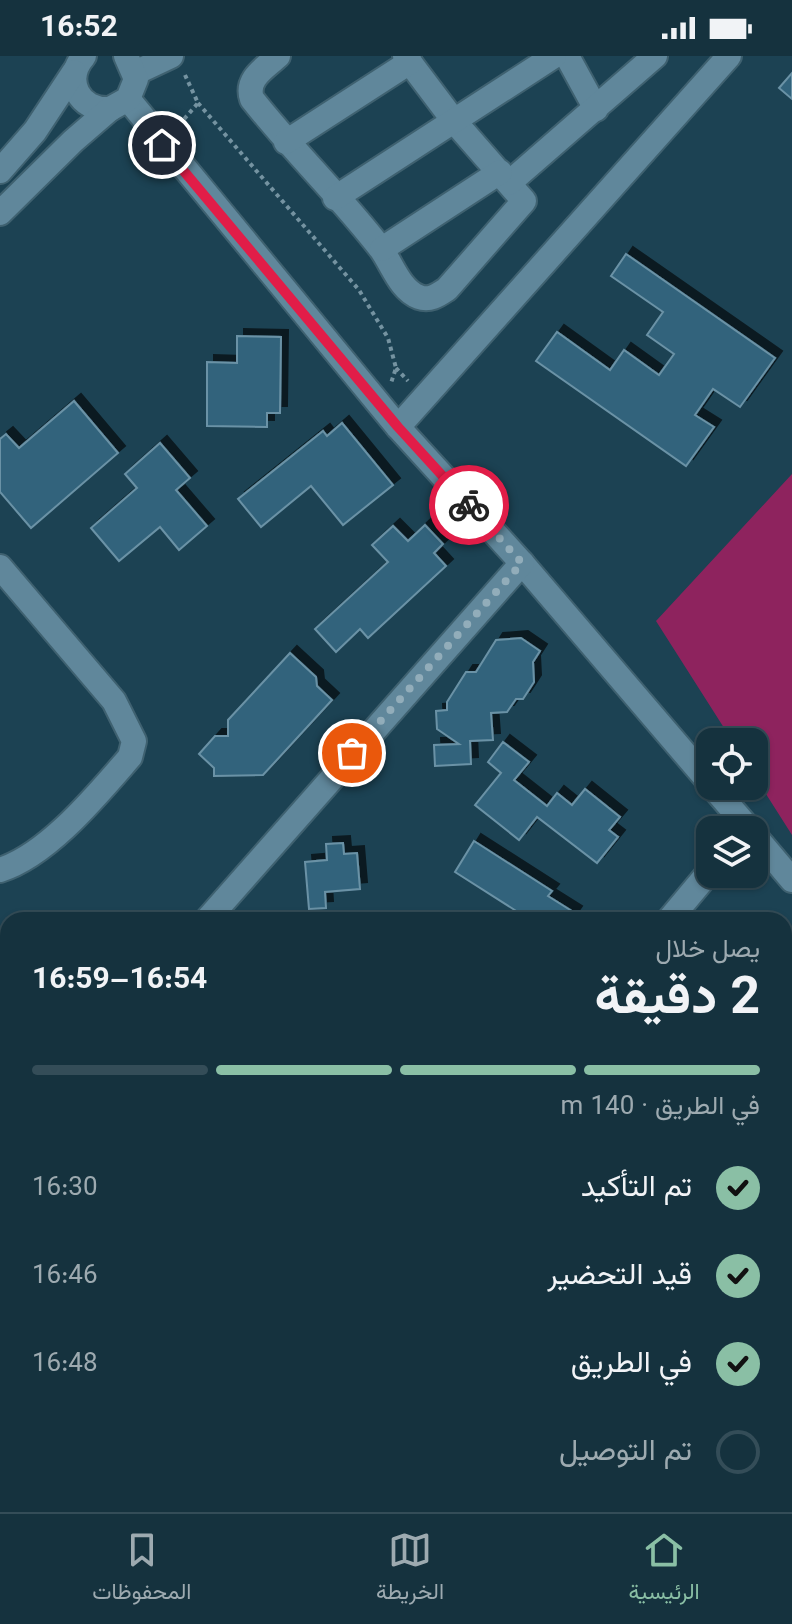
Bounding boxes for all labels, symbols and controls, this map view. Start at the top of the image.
text: 16:52 [40,5,118,52]
pin [128,111,196,179]
icon: home [140,123,184,167]
courier [429,465,509,545]
icon: bike [447,483,491,527]
pin [318,719,386,787]
map controls [696,728,768,888]
button: locate [696,728,768,800]
icon: bag [330,731,374,775]
button: layers [696,816,768,888]
text: يصل خلال [655,930,760,971]
text: 16:54–16:59 [32,957,207,1004]
text: 2 دقيقة [594,960,760,1041]
text: في الطريق · 140 m [561,1087,760,1128]
text: تم التأكيد [581,1165,692,1212]
icon: check [716,1166,760,1210]
text: 16:30 [32,1168,98,1209]
text: قيد التحضير [547,1253,692,1300]
icon: check [716,1254,760,1298]
text: 16:46 [32,1256,98,1297]
text: في الطريق [571,1341,692,1388]
icon: check [716,1342,760,1386]
text: 16:48 [32,1344,98,1385]
text: تم التوصيل [559,1429,692,1476]
tab: المحفوظات [92,1528,191,1611]
tab: الخريطة [376,1528,444,1611]
tab: الرئيسية [629,1528,700,1611]

